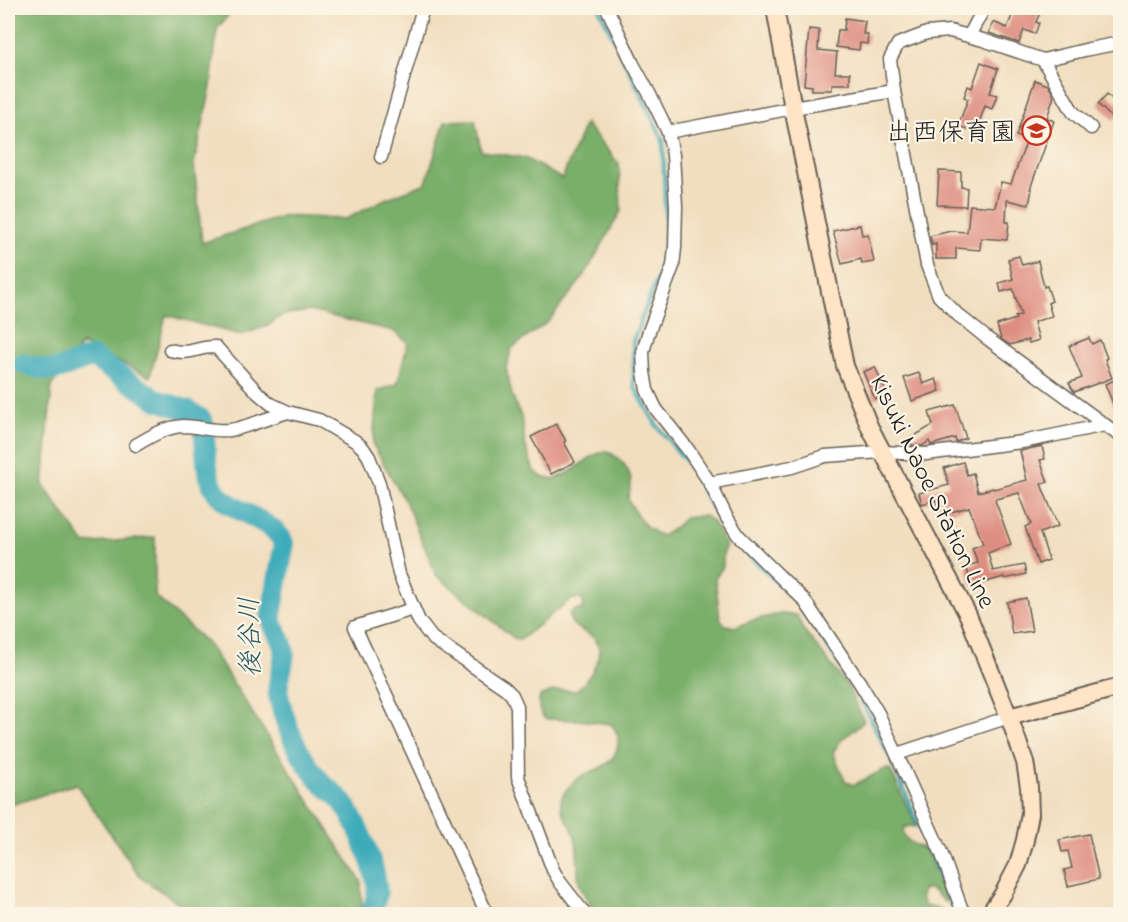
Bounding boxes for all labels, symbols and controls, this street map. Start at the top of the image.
place label: 出西保育園 [886,115,1016,153]
school or university icon: 出西保育園 [1021,115,1053,147]
street label: Kisuki Naoe Station Line [858,369,1005,616]
water label: 後谷川 [231,596,272,678]

